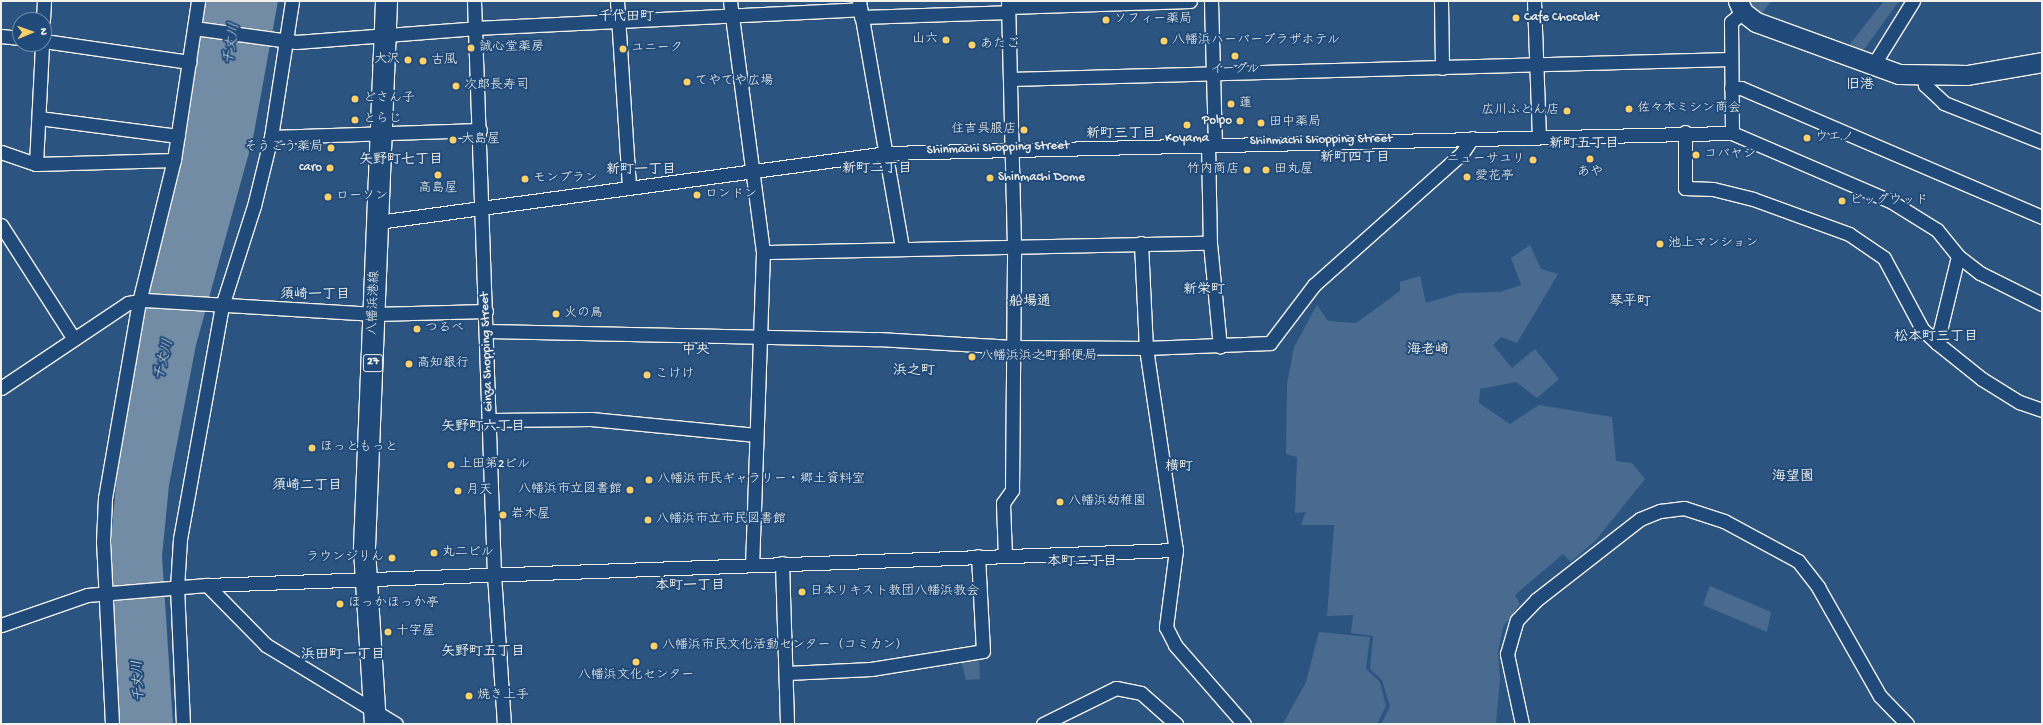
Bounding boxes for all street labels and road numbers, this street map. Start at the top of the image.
street label: Shinmachi Shopping Street [1250,132,1392,150]
street label: Shinmachi Shopping Street [927,139,1069,159]
street label: 八幡浜港線 [366,270,384,336]
street label: Ginza Shopping Street [478,292,498,412]
road number: 27 [362,353,384,373]

